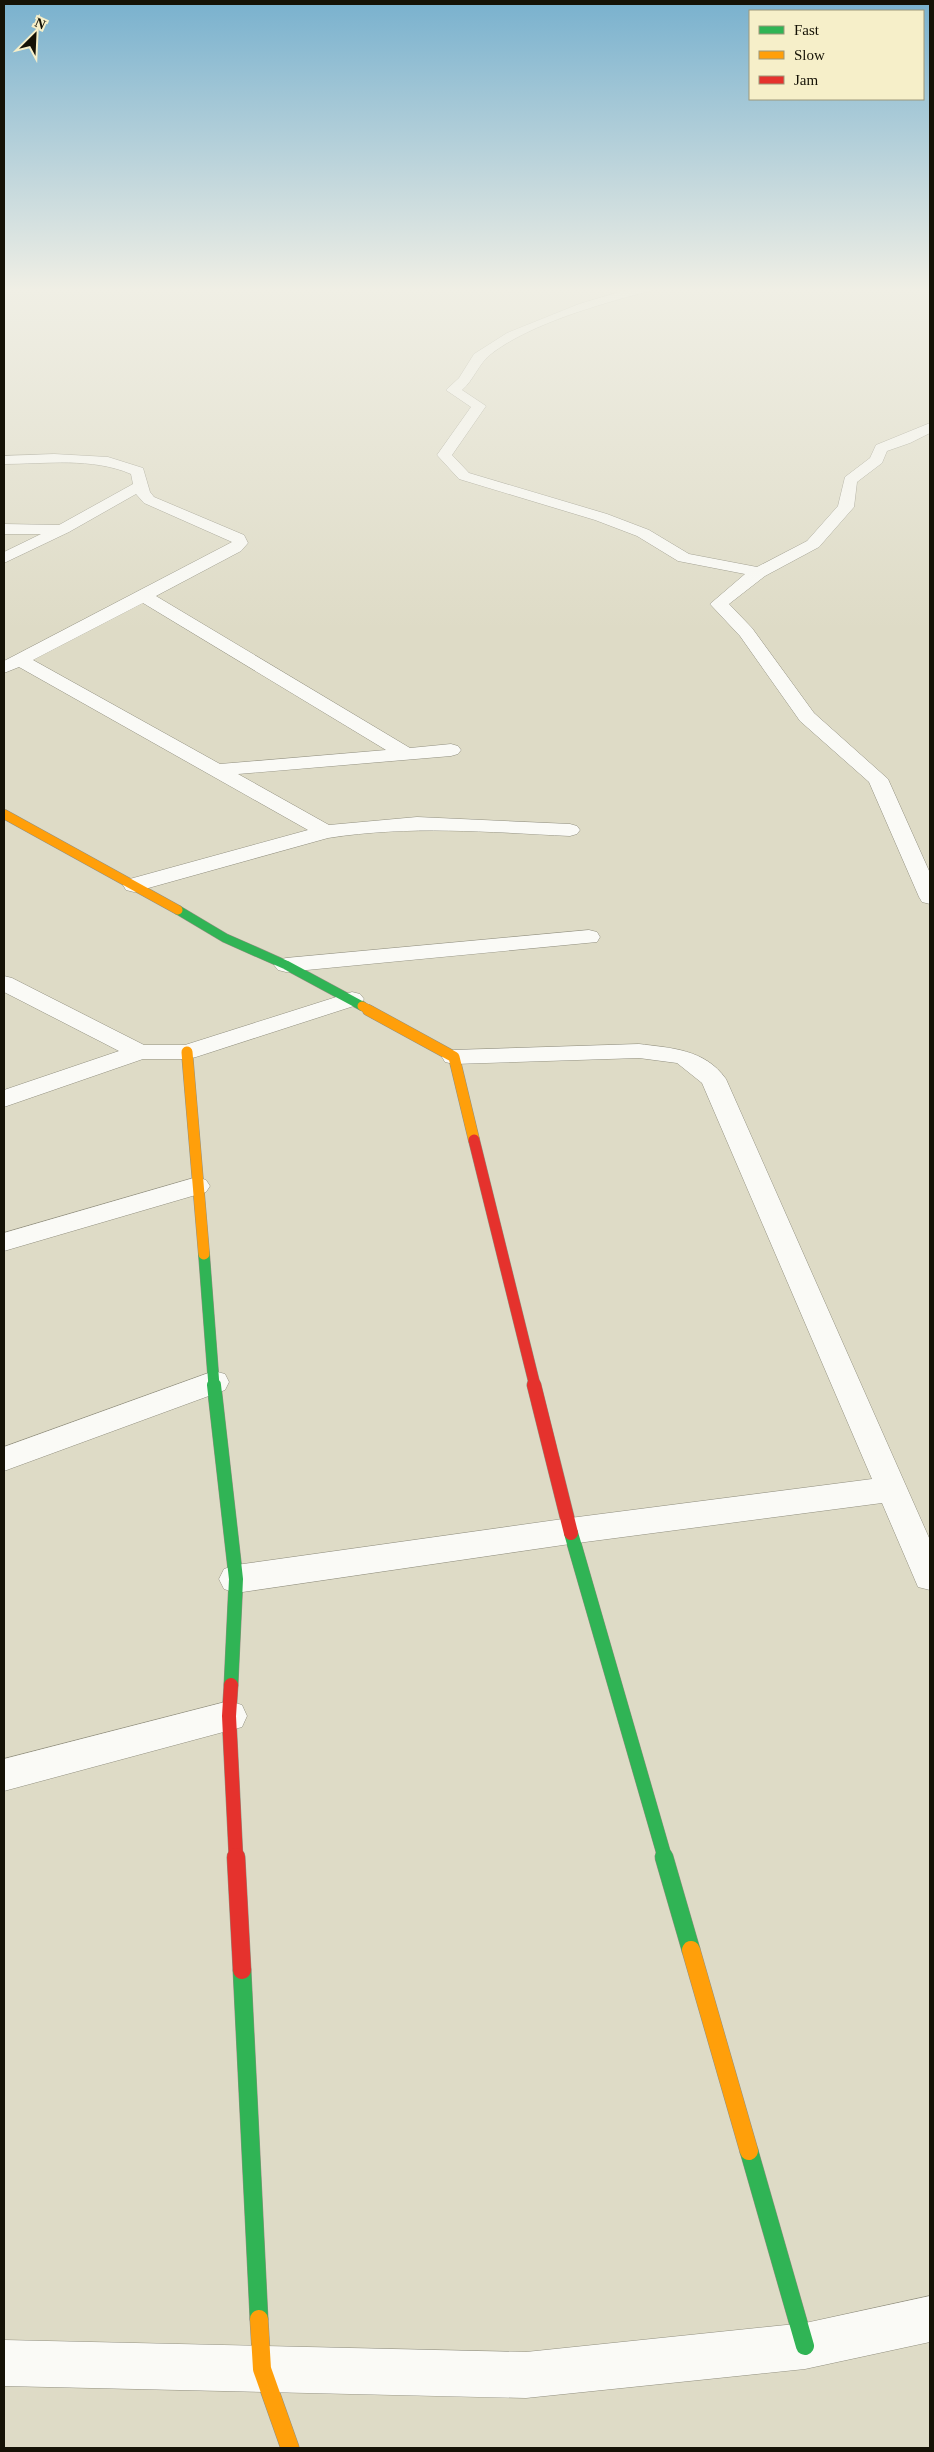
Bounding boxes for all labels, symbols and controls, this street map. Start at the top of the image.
north arrow [10,10,60,60]
legend [749,10,924,100]
text: N [32,15,48,32]
text: Fast [794,22,820,38]
text: Slow [794,47,825,63]
text: Jam [794,72,818,88]

